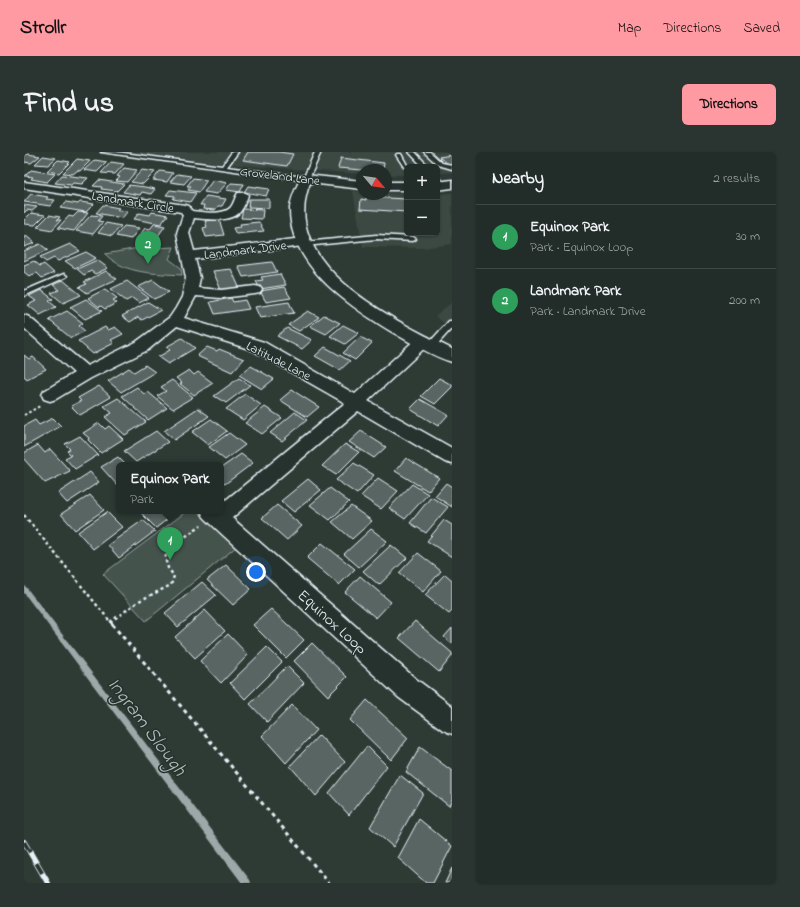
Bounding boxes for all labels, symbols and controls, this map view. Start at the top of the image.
text: Strollr [20,15,66,42]
text: Map [618,18,641,39]
text: Directions [663,18,721,39]
text: Saved [743,18,780,39]
text: Find us [24,84,114,125]
button: Directions [682,84,776,125]
street label: Groveland Lane [239,162,321,191]
north arrow [356,164,392,200]
map controls [404,164,440,236]
button: + [404,164,440,200]
text: Nearby [492,166,544,191]
text: 2 results [713,169,760,188]
street label: Landmark Circle [90,187,175,218]
button: − [404,200,440,236]
text: Equinox Park [530,216,609,238]
text: 1 [503,227,507,246]
text: 30 m [736,227,760,246]
pin: 2 [135,231,161,264]
street label: Landmark Drive [203,236,288,265]
text: Park · Equinox Loop [530,238,633,257]
text: Landmark Park [530,280,621,302]
text: 2 [502,291,508,310]
text: 200 m [729,291,760,310]
text: Park · Landmark Drive [530,302,646,321]
street label: Latitude Lane [242,337,314,386]
popup [116,462,224,514]
text: Equinox Park [130,468,210,490]
text: Park [130,490,154,509]
pin: 1 [157,527,183,560]
your location [246,562,266,582]
street label: Equinox Loop [291,584,372,661]
water label: Ingram Slough [99,672,193,783]

